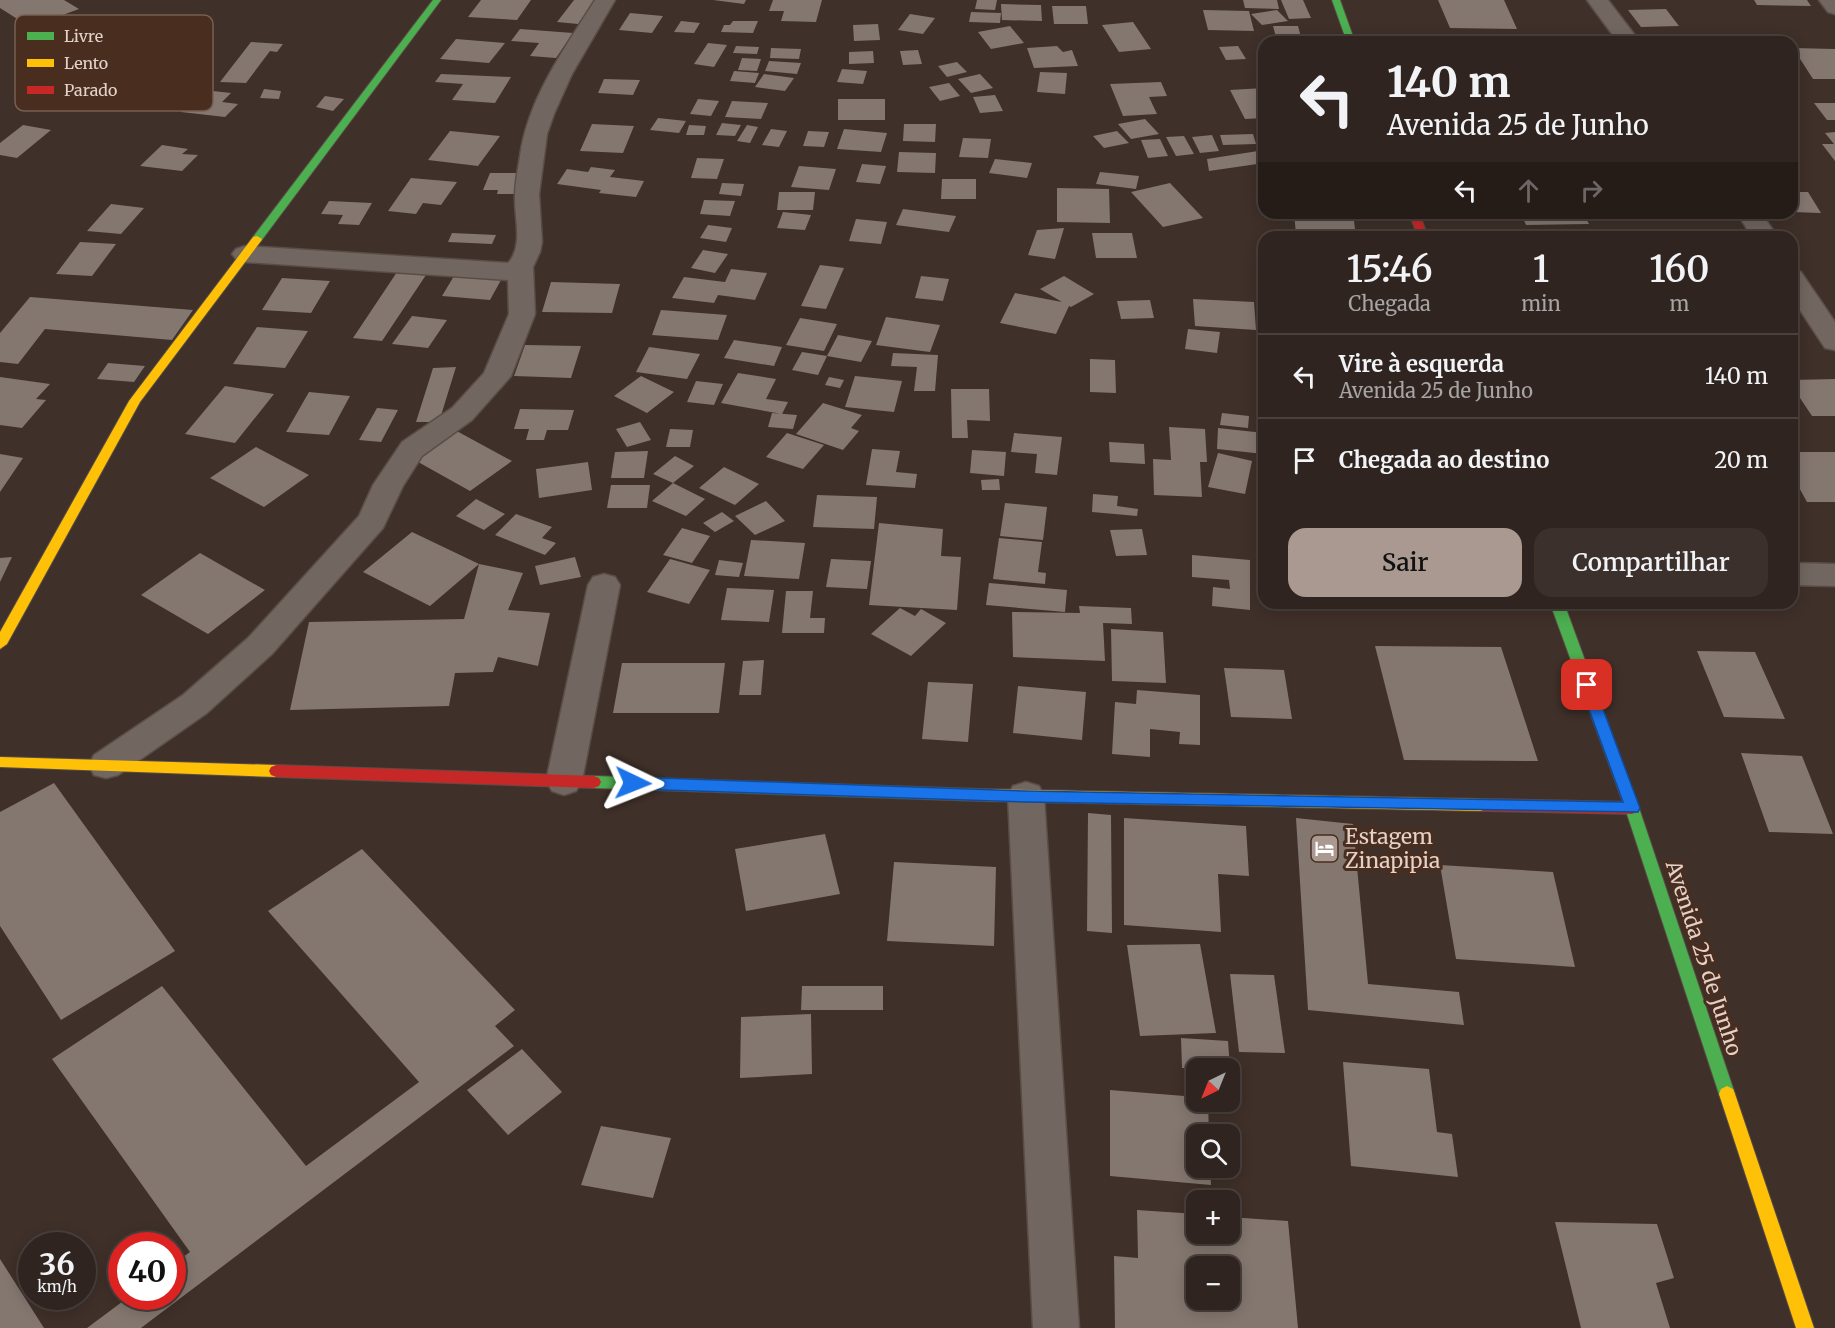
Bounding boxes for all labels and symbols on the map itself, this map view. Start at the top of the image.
legend [15,15,213,111]
text: Livre [64,26,103,46]
text: Lento [64,53,108,73]
text: Parado [64,80,117,100]
pin [1561,659,1612,710]
position arrow [601,751,665,815]
place label: Estagem Zinapipia [1345,823,1440,874]
hotel icon: Estagem Zinapipia [1308,832,1340,864]
street label: Avenida 25 de Junho [1659,856,1748,1059]
north arrow [1186,1058,1240,1112]
speed limit sign: 40 [108,1232,186,1310]

